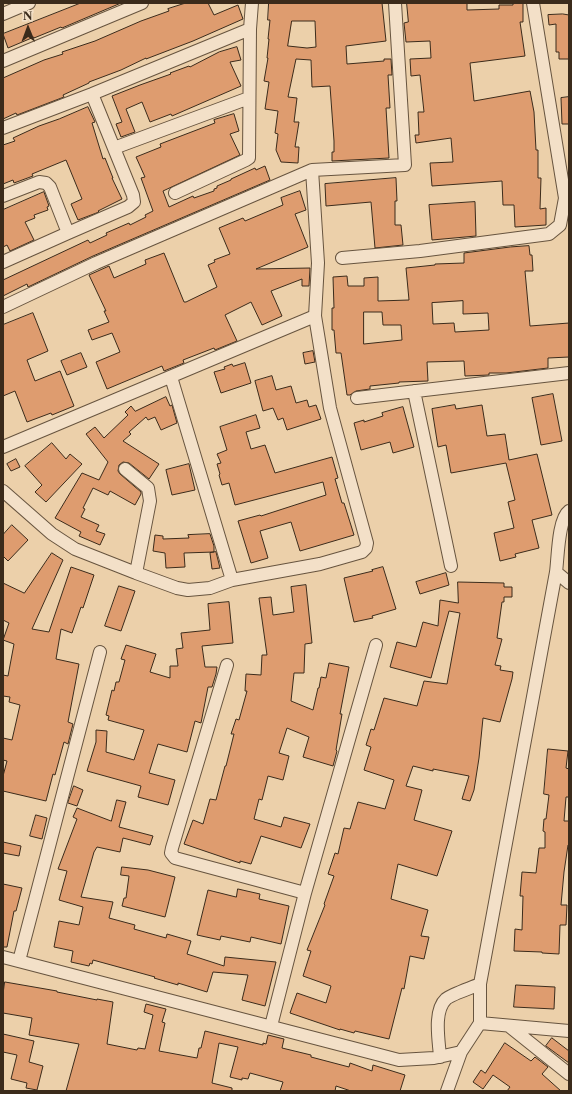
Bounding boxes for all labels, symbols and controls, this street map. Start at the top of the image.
north arrow [8,8,48,48]
text: N [23,9,33,23]

